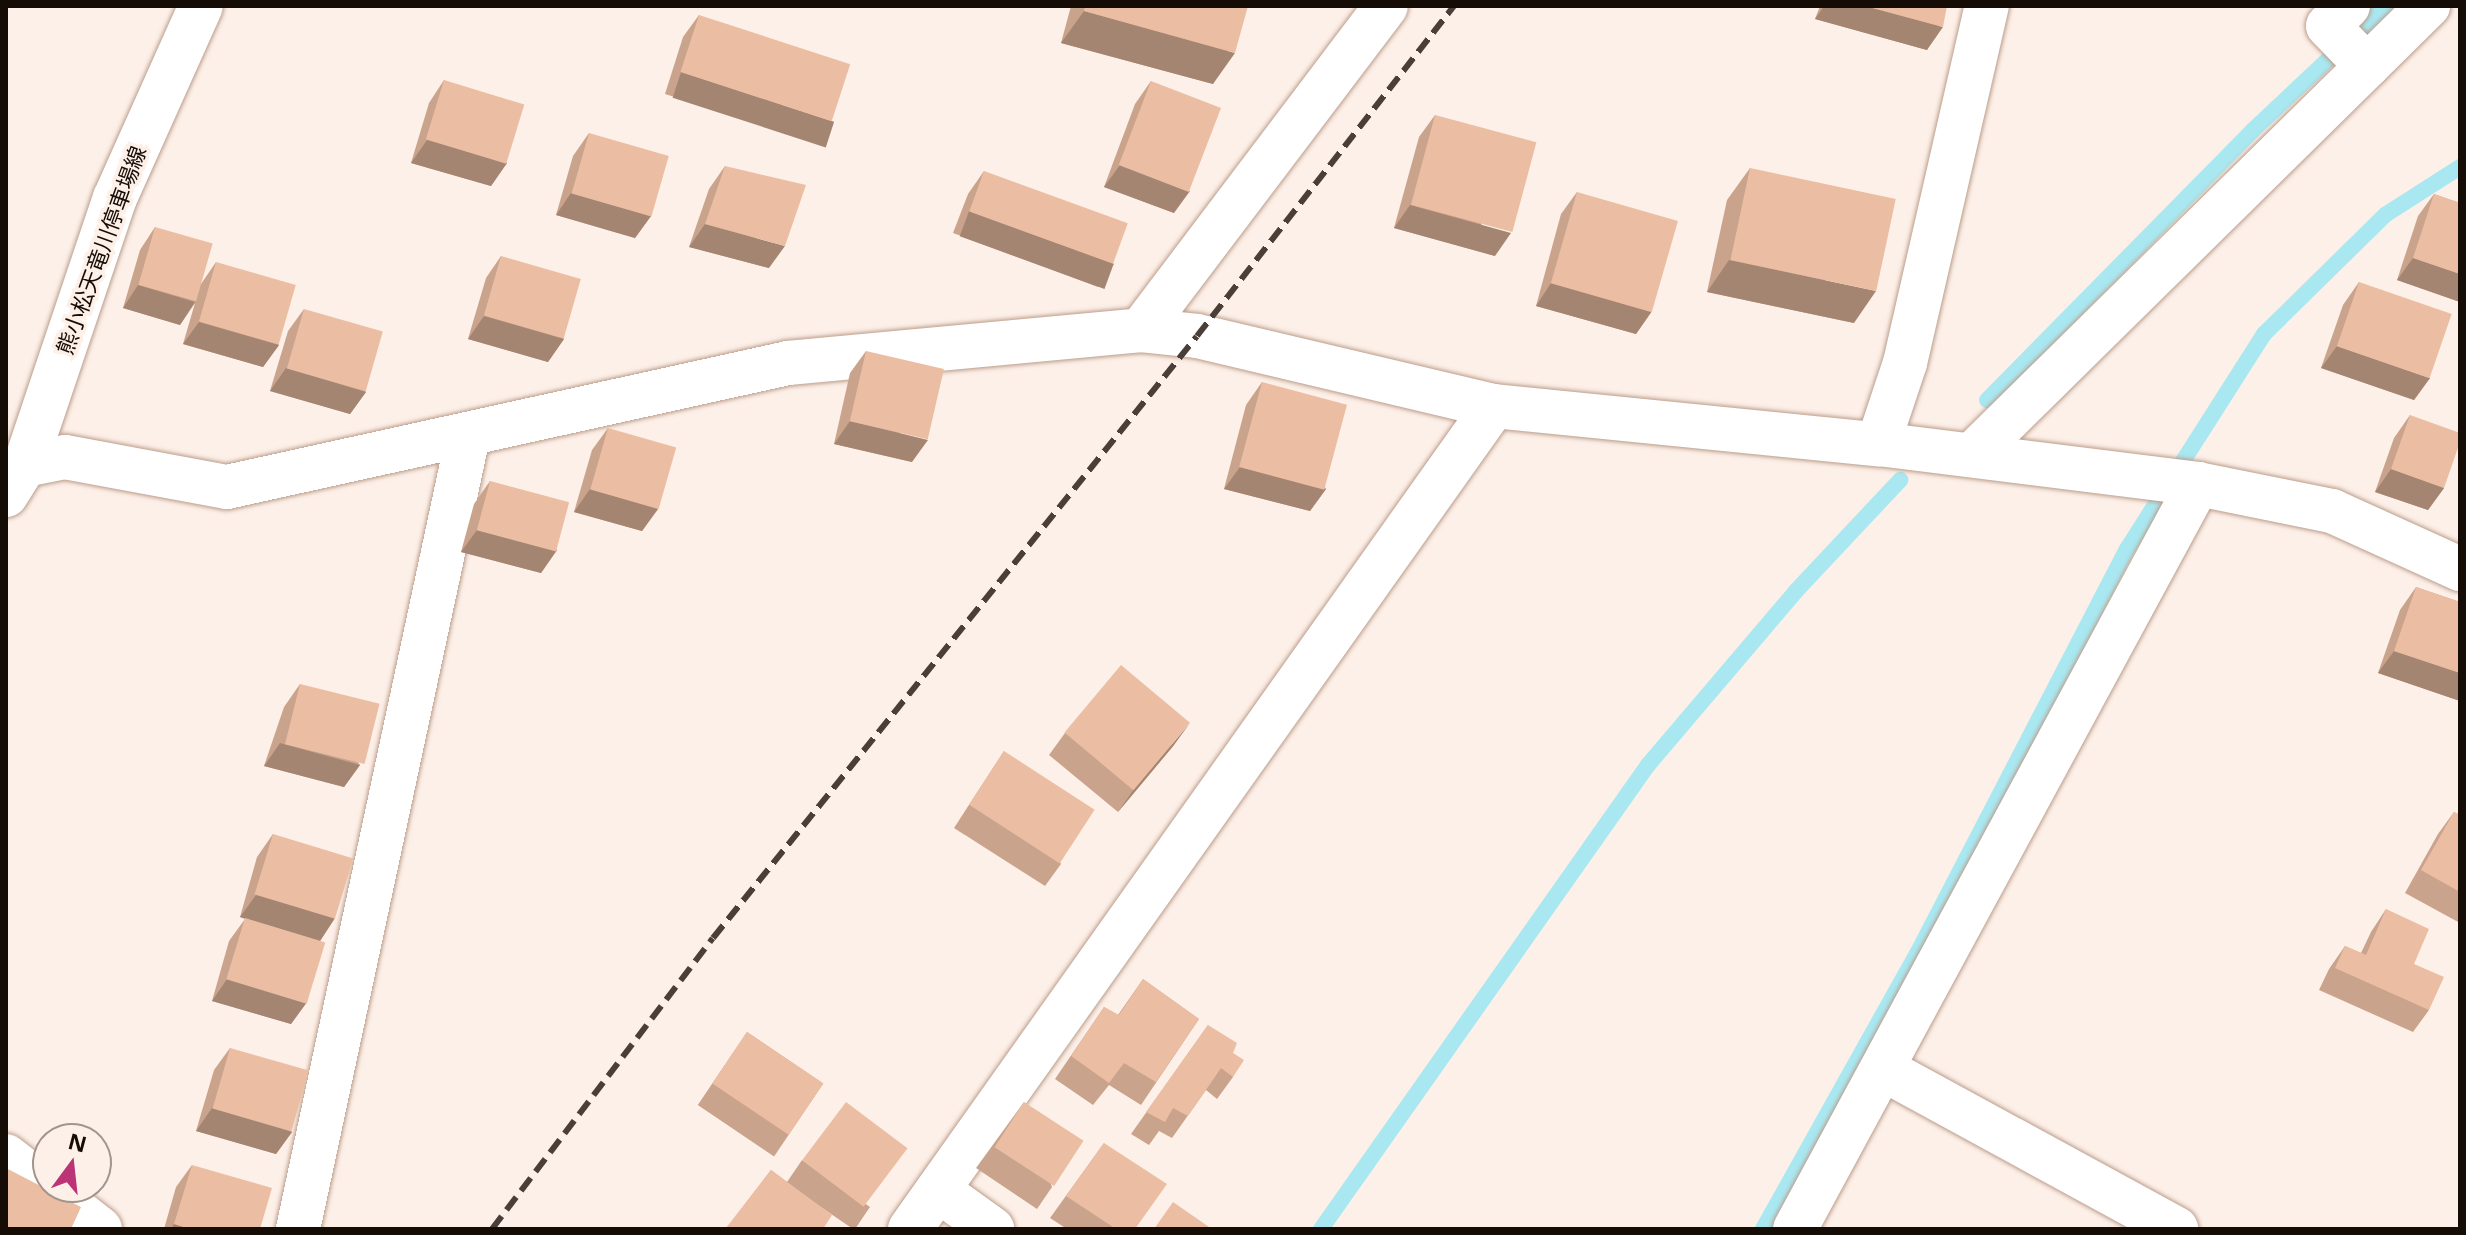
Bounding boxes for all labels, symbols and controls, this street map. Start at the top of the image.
street label: 熊小松天竜川停車場線 [51,142,151,358]
north arrow [32,1123,112,1203]
text: N [65,1125,90,1159]

